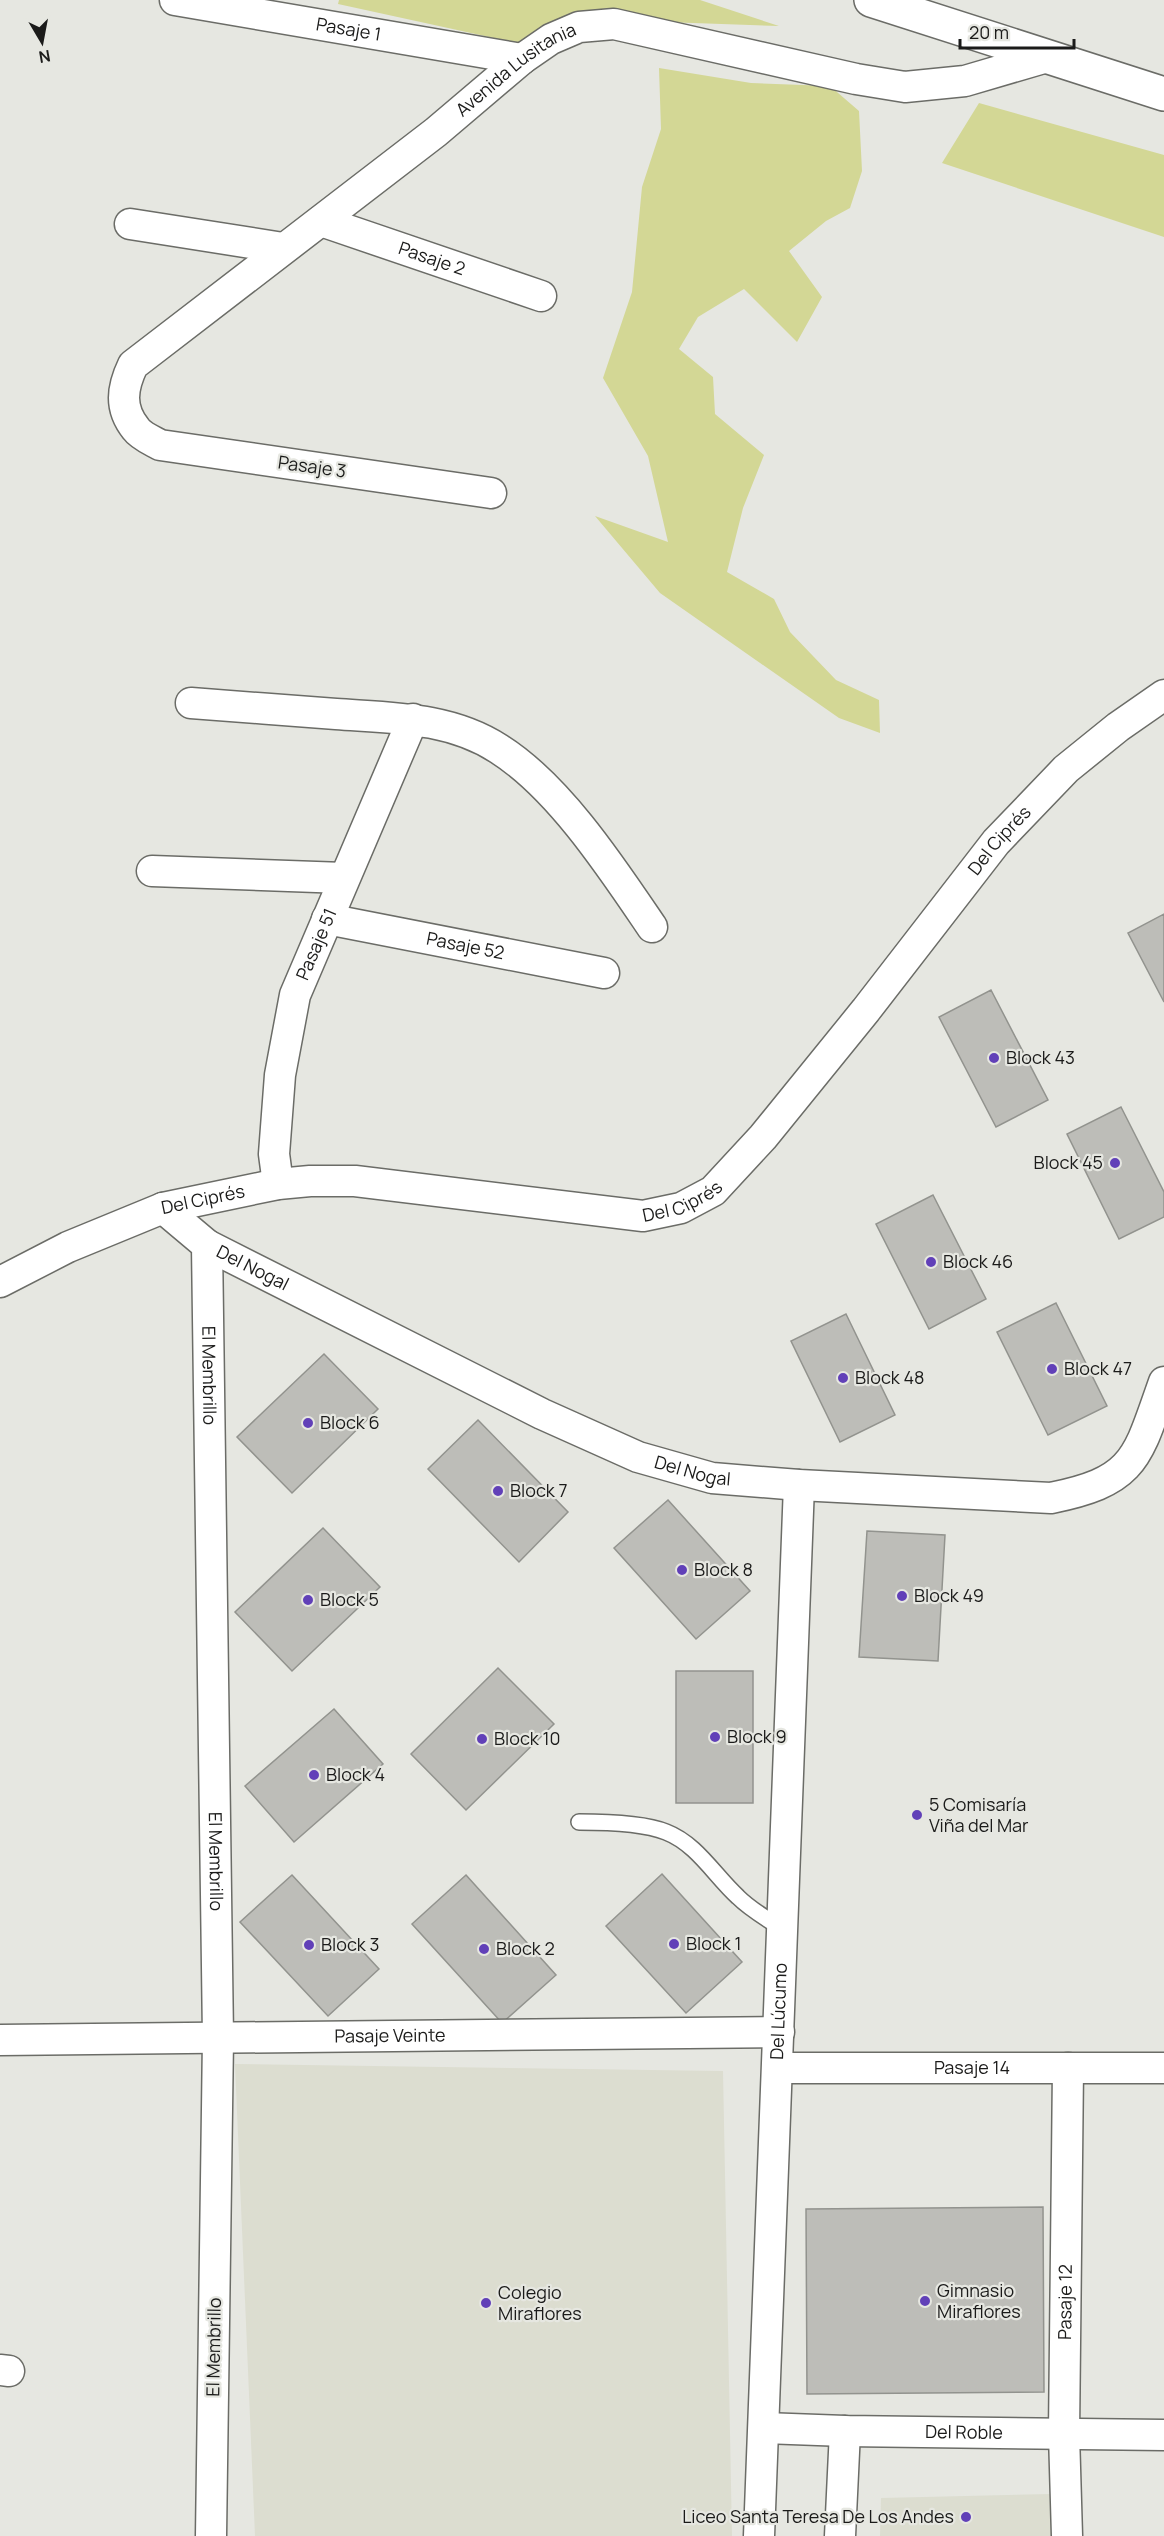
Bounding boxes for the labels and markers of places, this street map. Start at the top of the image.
place label: Block 43 [1006,1045,1075,1069]
marker: Block 43 [987,1051,1001,1065]
place label: Block 45 [1034,1150,1103,1174]
marker: Block 45 [1108,1156,1122,1170]
place label: Block 46 [943,1249,1013,1273]
marker: Block 46 [924,1255,938,1269]
place label: Block 47 [1064,1356,1132,1380]
marker: Block 47 [1045,1362,1059,1376]
place label: Block 48 [855,1365,924,1389]
marker: Block 48 [836,1371,850,1385]
place label: Block 6 [320,1410,380,1434]
marker: Block 6 [301,1416,315,1430]
place label: Block 7 [510,1478,567,1502]
marker: Block 7 [491,1484,505,1498]
place label: Block 8 [694,1557,753,1581]
marker: Block 8 [675,1563,689,1577]
place label: Block 49 [914,1583,984,1607]
place label: Block 5 [320,1587,379,1611]
marker: Block 49 [895,1589,909,1603]
marker: Block 5 [301,1593,315,1607]
place label: Block 9 [727,1724,787,1748]
place label: Block 10 [494,1726,560,1750]
marker: Block 9 [708,1730,722,1744]
marker: Block 10 [475,1732,489,1746]
place label: Block 4 [326,1762,385,1786]
marker: Block 4 [307,1768,321,1782]
place label: 5 Comisaría Viña del Mar [929,1792,1029,1837]
marker: 5 Comisaría Viña del Mar [910,1808,924,1822]
place label: Block 1 [686,1931,741,1955]
place label: Block 3 [321,1932,379,1956]
place label: Block 2 [496,1936,555,1960]
marker: Block 1 [667,1937,681,1951]
marker: Block 3 [302,1938,316,1952]
marker: Block 2 [477,1942,491,1956]
place label: Gimnasio Miraflores [937,2278,1021,2323]
place label: Colegio Miraflores [498,2280,582,2325]
marker: Gimnasio Miraflores [918,2294,932,2308]
marker: Colegio Miraflores [479,2296,493,2310]
place label: Liceo Santa Teresa De Los Andes [682,2504,954,2528]
marker: Liceo Santa Teresa De Los Andes [959,2510,973,2524]

